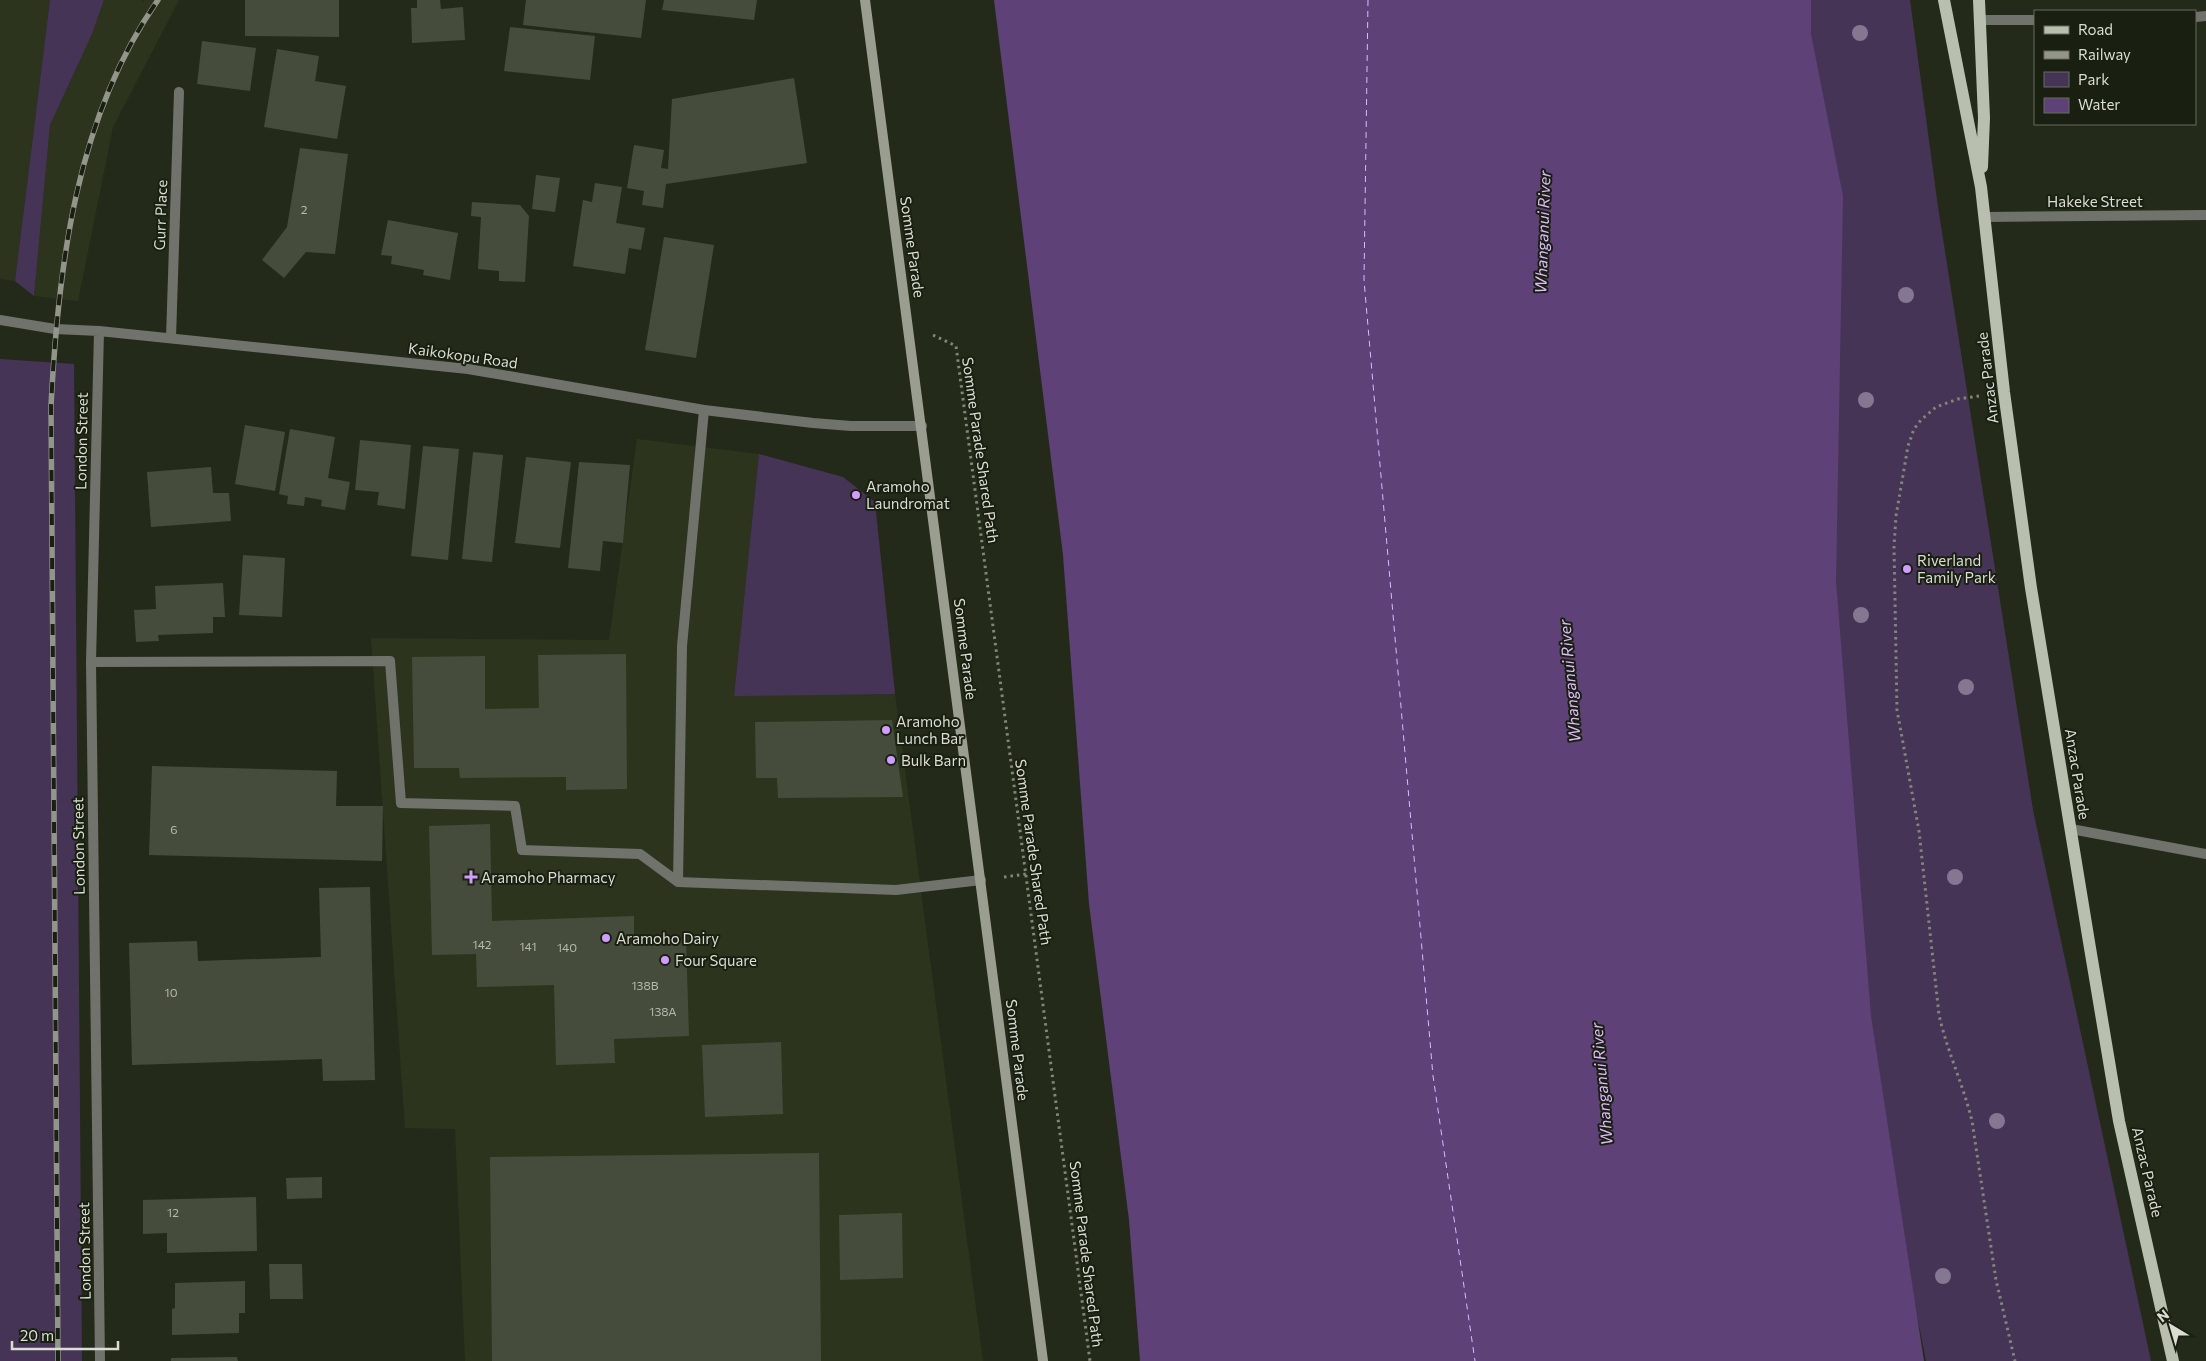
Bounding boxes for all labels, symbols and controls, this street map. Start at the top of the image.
legend [2034,10,2196,125]
text: Road [2078,20,2113,38]
text: Railway [2078,45,2131,63]
text: Park [2078,70,2109,88]
text: Water [2078,95,2120,113]
water label: Whanganui River [1530,170,1554,294]
street label: Gurr Place [150,179,170,251]
street label: Hakeke Street [2047,192,2143,210]
street label: Somme Parade [897,195,929,299]
house number: 2 [301,202,308,216]
street label: Anzac Parade [1972,331,2002,425]
street label: Kaikokopu Road [407,338,519,372]
street label: Somme Parade Shared Path [959,356,1003,544]
street label: London Street [71,392,91,490]
place label: Aramoho Laundromat [866,477,950,512]
marker: Aramoho Laundromat [850,489,862,501]
place label: Riverland Family Park [1917,551,1996,586]
marker: Riverland Family Park [1901,563,1913,575]
street label: Somme Parade [951,597,981,701]
water label: Whanganui River [1554,618,1584,743]
place label: Aramoho Lunch Bar [896,712,964,747]
marker: Aramoho Lunch Bar [880,724,892,736]
street label: Anzac Parade [2062,727,2094,821]
place label: Bulk Barn [901,751,966,769]
marker: Bulk Barn [885,754,897,766]
street label: Somme Parade Shared Path [1012,758,1056,946]
street label: London Street [68,797,88,895]
house number: 6 [170,822,178,836]
place label: Aramoho Pharmacy [481,868,616,886]
marker: Aramoho Pharmacy [465,871,477,883]
place label: Aramoho Dairy [616,929,719,947]
marker: Aramoho Dairy [600,932,612,944]
house number: 142 [473,937,492,951]
house number: 141 [519,939,537,953]
house number: 140 [557,940,577,954]
place label: Four Square [675,951,757,969]
marker: Four Square [659,954,671,966]
house number: 138B [631,978,659,992]
house number: 10 [165,985,178,999]
street label: Somme Parade [1003,998,1033,1102]
house number: 138A [649,1004,677,1018]
water label: Whanganui River [1586,1021,1616,1146]
street label: Anzac Parade [2129,1125,2167,1219]
street label: Somme Parade Shared Path [1067,1160,1107,1348]
street label: London Street [74,1202,94,1300]
house number: 12 [167,1205,179,1219]
north arrow [2146,1301,2196,1351]
text: N [2153,1305,2172,1325]
scale bar [12,1318,119,1350]
text: 20 m [20,1326,54,1344]

